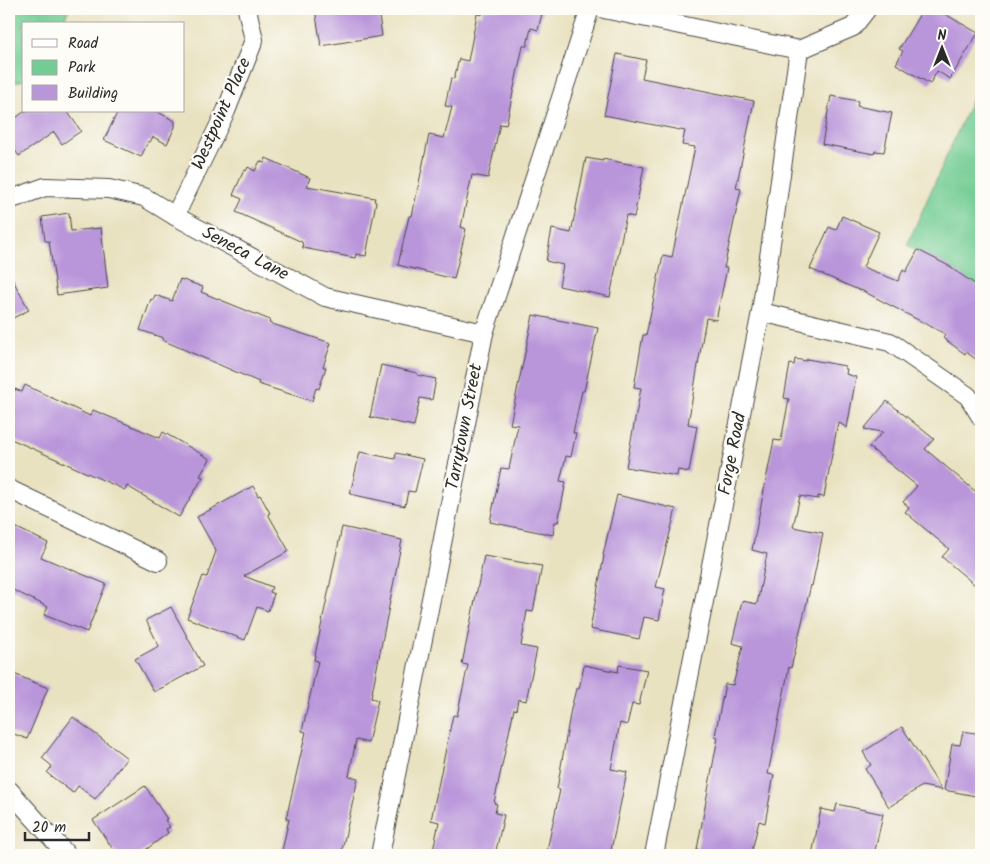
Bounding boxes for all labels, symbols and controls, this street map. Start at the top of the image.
legend [22,22,185,112]
north arrow [918,22,968,72]
text: N [938,25,947,47]
text: Road [68,32,99,56]
street label: Westpoint Place [184,53,260,175]
text: Park [68,56,96,80]
text: Building [68,82,118,106]
street label: Seneca Lane [196,219,294,289]
street label: Tarrytown Street [439,360,492,493]
street label: Forge Road [711,409,755,498]
scale bar [25,809,89,841]
text: 20 m [32,816,66,840]

